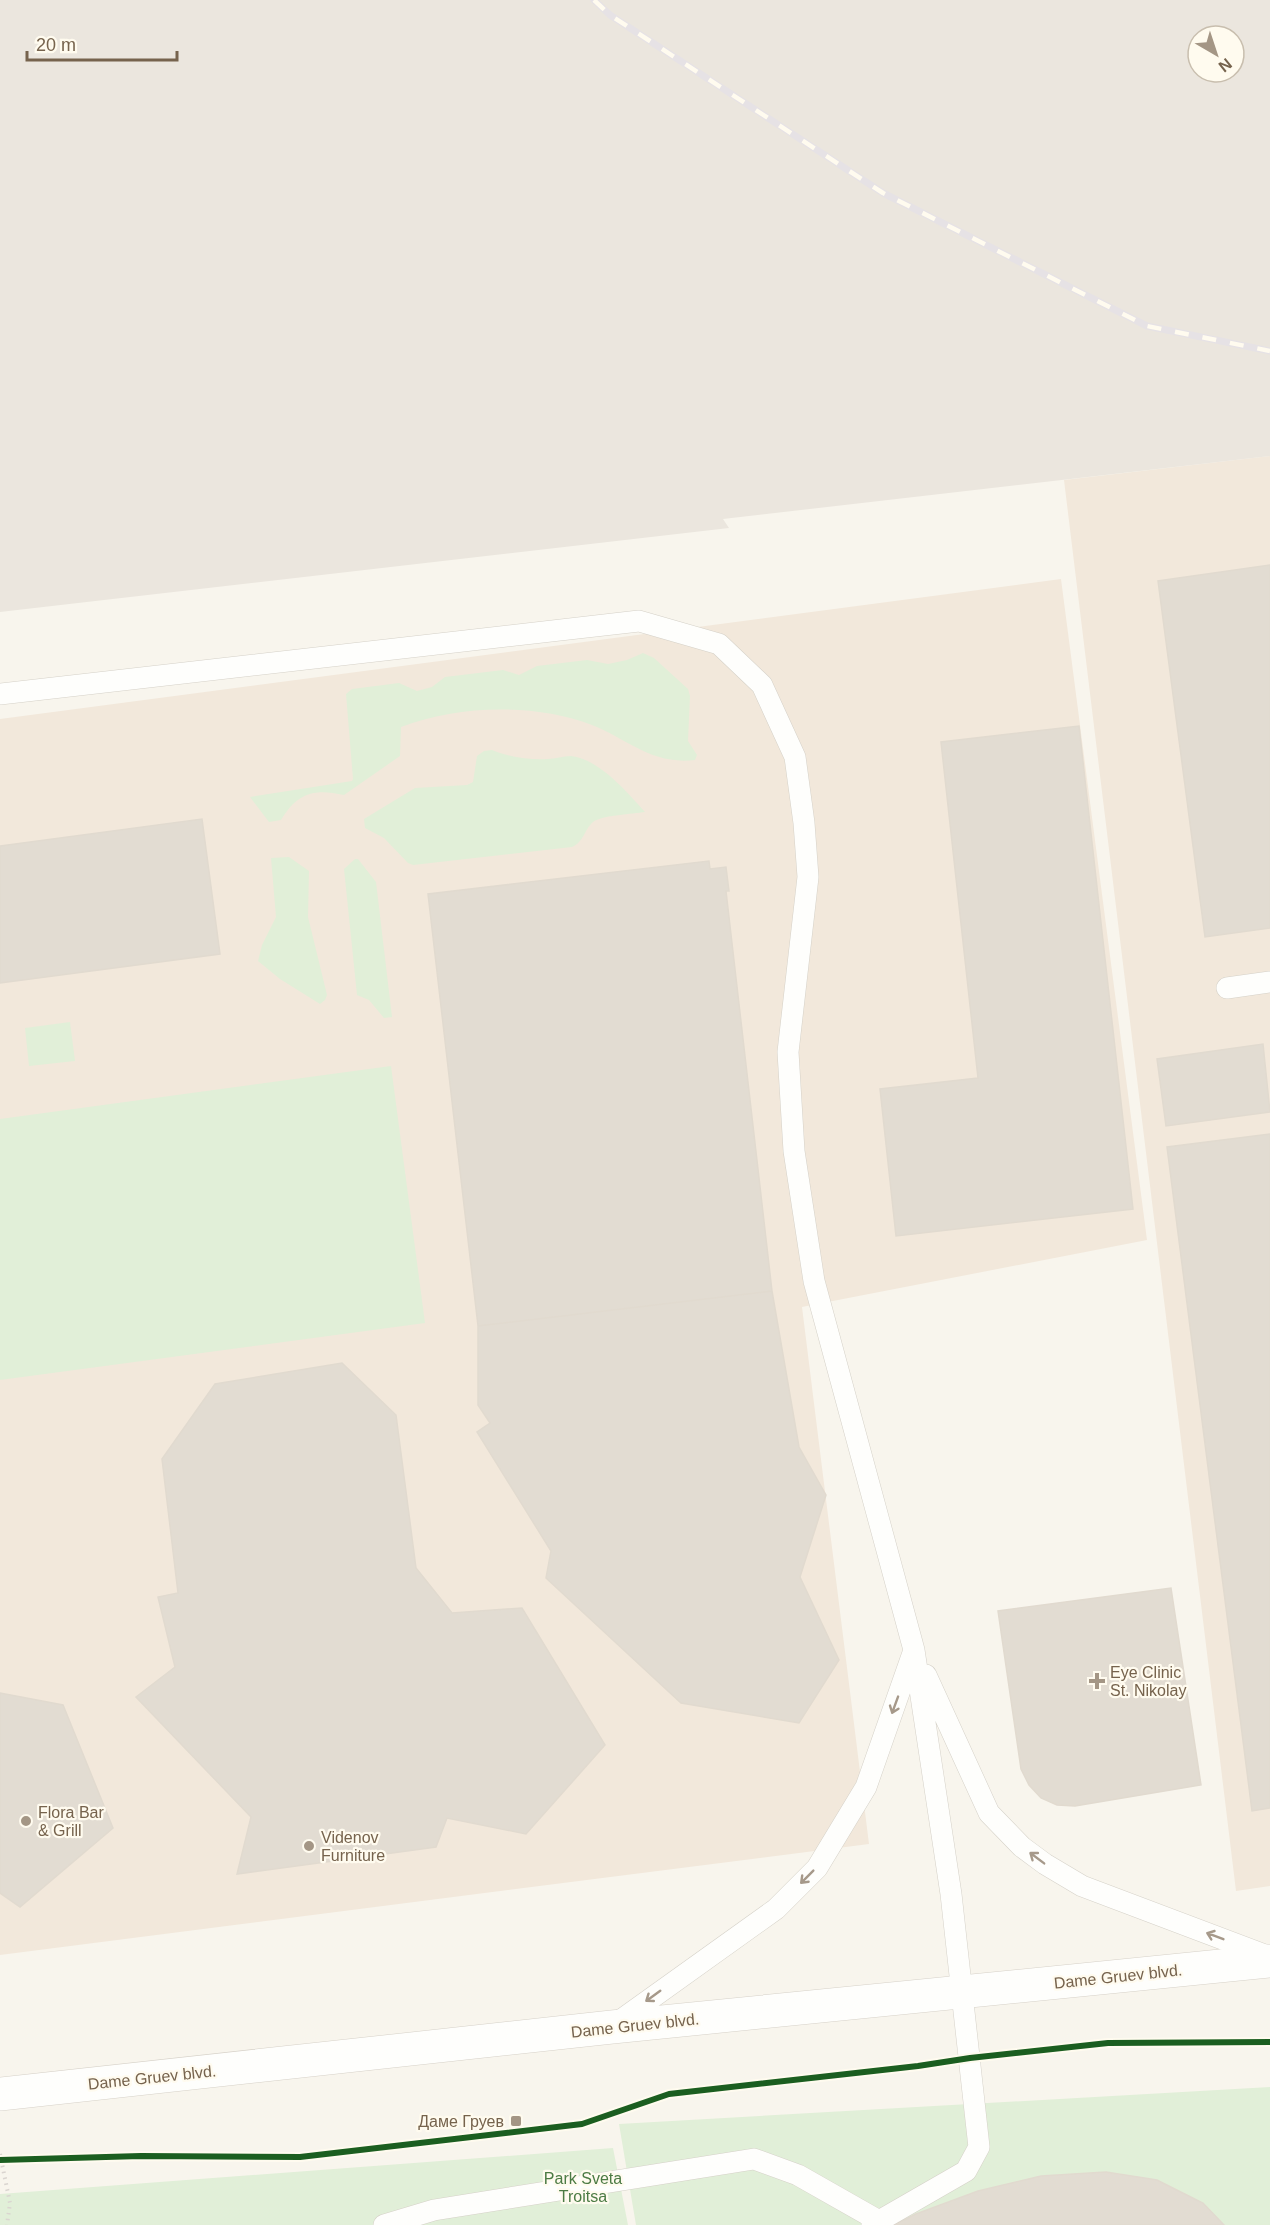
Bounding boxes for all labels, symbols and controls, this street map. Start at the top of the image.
scale bar [27,24,177,62]
north arrow [1186,24,1246,84]
text: 20 m [36,35,76,55]
text: N [1215,55,1235,76]
place label: Eye Clinic St. Nikolay [1110,1664,1186,1699]
marker: Eye Clinic St. Nikolay [1088,1672,1106,1690]
one-way arrow [888,1695,899,1714]
place label: Flora Bar & Grill [38,1804,104,1839]
marker: Flora Bar & Grill [19,1814,33,1828]
place label: Videnov Furniture [321,1829,385,1864]
marker: Videnov Furniture [302,1839,316,1853]
one-way arrow [1030,1852,1046,1865]
one-way arrow [800,1870,815,1885]
one-way arrow [1207,1930,1225,1941]
street label: Dame Gruev blvd. [1053,1961,1183,1992]
one-way arrow [646,1990,662,2003]
street label: Dame Gruev blvd. [570,2010,700,2041]
street label: Dame Gruev blvd. [87,2062,217,2093]
place label: Даме Груев [418,2113,504,2130]
marker: Даме Груев [509,2114,523,2128]
park label: Park Sveta Troitsa [544,2170,622,2205]

